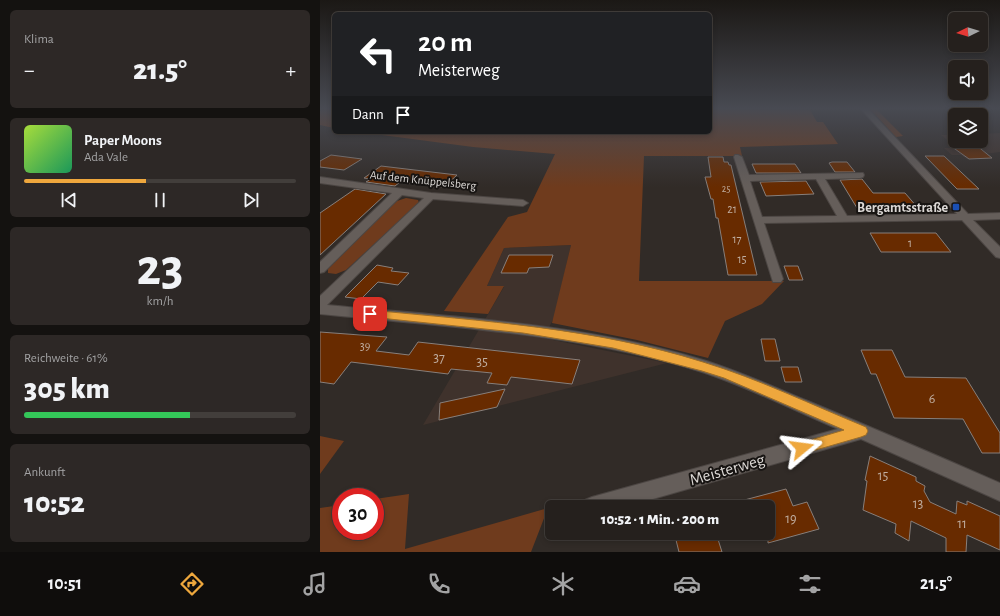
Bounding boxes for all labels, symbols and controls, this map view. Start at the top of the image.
north arrow [948,12,988,52]
map controls [948,12,988,148]
icon: left [352,28,404,80]
text: 20 m [418,29,473,57]
text: Klima [24,33,54,46]
text: 21.5° [133,55,187,85]
text: − [24,59,35,81]
text: + [285,59,296,81]
button: sound [948,60,988,100]
text: Meisterweg [418,62,500,80]
icon: arrive [392,104,414,126]
text: Dann [352,107,384,122]
button: layers [948,108,988,148]
text: Paper Moons [84,133,162,148]
text: Ada Vale [84,151,128,164]
street label: Auf dem Knüppelsberg [369,168,477,192]
house number: 25 [722,184,730,194]
icon: previous [58,189,80,211]
icon: pause [149,189,171,211]
icon: next [240,189,262,211]
place label: Bergamtsstraße [857,201,948,215]
marker: Bergamtsstraße [951,202,961,212]
house number: 21 [727,203,737,215]
house number: 17 [732,233,742,245]
house number: 1 [908,237,912,249]
text: 23 [137,242,183,294]
house number: 15 [737,253,747,265]
text: km/h [147,295,173,308]
pin [353,297,387,331]
icon: arrive [359,303,381,325]
house number: 39 [360,340,371,352]
house number: 37 [433,351,445,365]
text: Reichweite · 61% [24,352,108,365]
house number: 35 [476,355,488,369]
text: 305 km [24,374,110,404]
house number: 6 [929,392,935,406]
position arrow [781,427,823,469]
street label: Meisterweg [688,450,767,488]
text: Ankunft [24,466,65,479]
house number: 15 [878,469,888,483]
text: 10:52 [24,488,85,518]
speed limit sign: 30 [332,488,384,540]
house number: 13 [913,497,924,511]
text: 10:52 · 1 Min. · 200 m [601,512,719,527]
house number: 19 [785,512,797,526]
house number: 11 [957,517,967,531]
icon: directions [178,570,206,598]
icon: music [301,570,329,598]
icon: phone [425,570,453,598]
icon: climate [549,570,577,598]
icon: car [673,570,701,598]
icon: filters [796,570,824,598]
text: 10:51 [48,575,82,593]
text: 21.5° [920,575,952,593]

